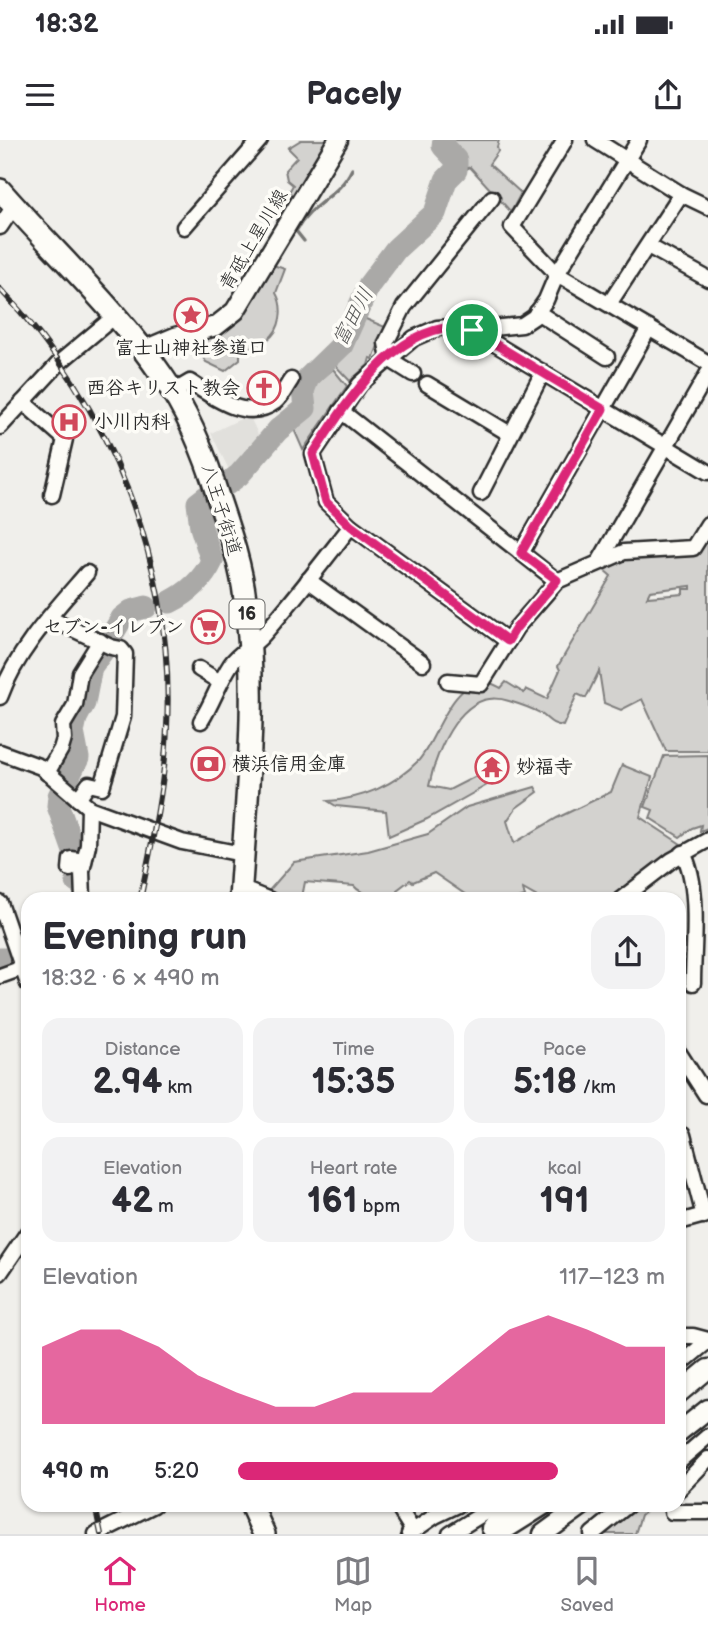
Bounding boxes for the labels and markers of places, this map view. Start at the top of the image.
place icon: 富士山神社参道口 [172,296,210,334]
pin [442,300,502,360]
place label: 富士山神社参道口 [115,337,267,360]
church icon: 西谷キリスト教会 [245,369,283,407]
place label: 西谷キリスト教会 [86,377,240,400]
hospital icon: 小川内科 [50,403,88,441]
place label: 小川内科 [94,411,171,434]
supermarket icon: セブン-イレブン [189,608,227,646]
place label: セブン-イレブン [43,616,184,639]
bank icon: 横浜信用金庫 [189,745,227,783]
temple icon: 妙福寺 [473,748,511,786]
place label: 横浜信用金庫 [232,753,346,776]
place label: 妙福寺 [516,756,573,779]

